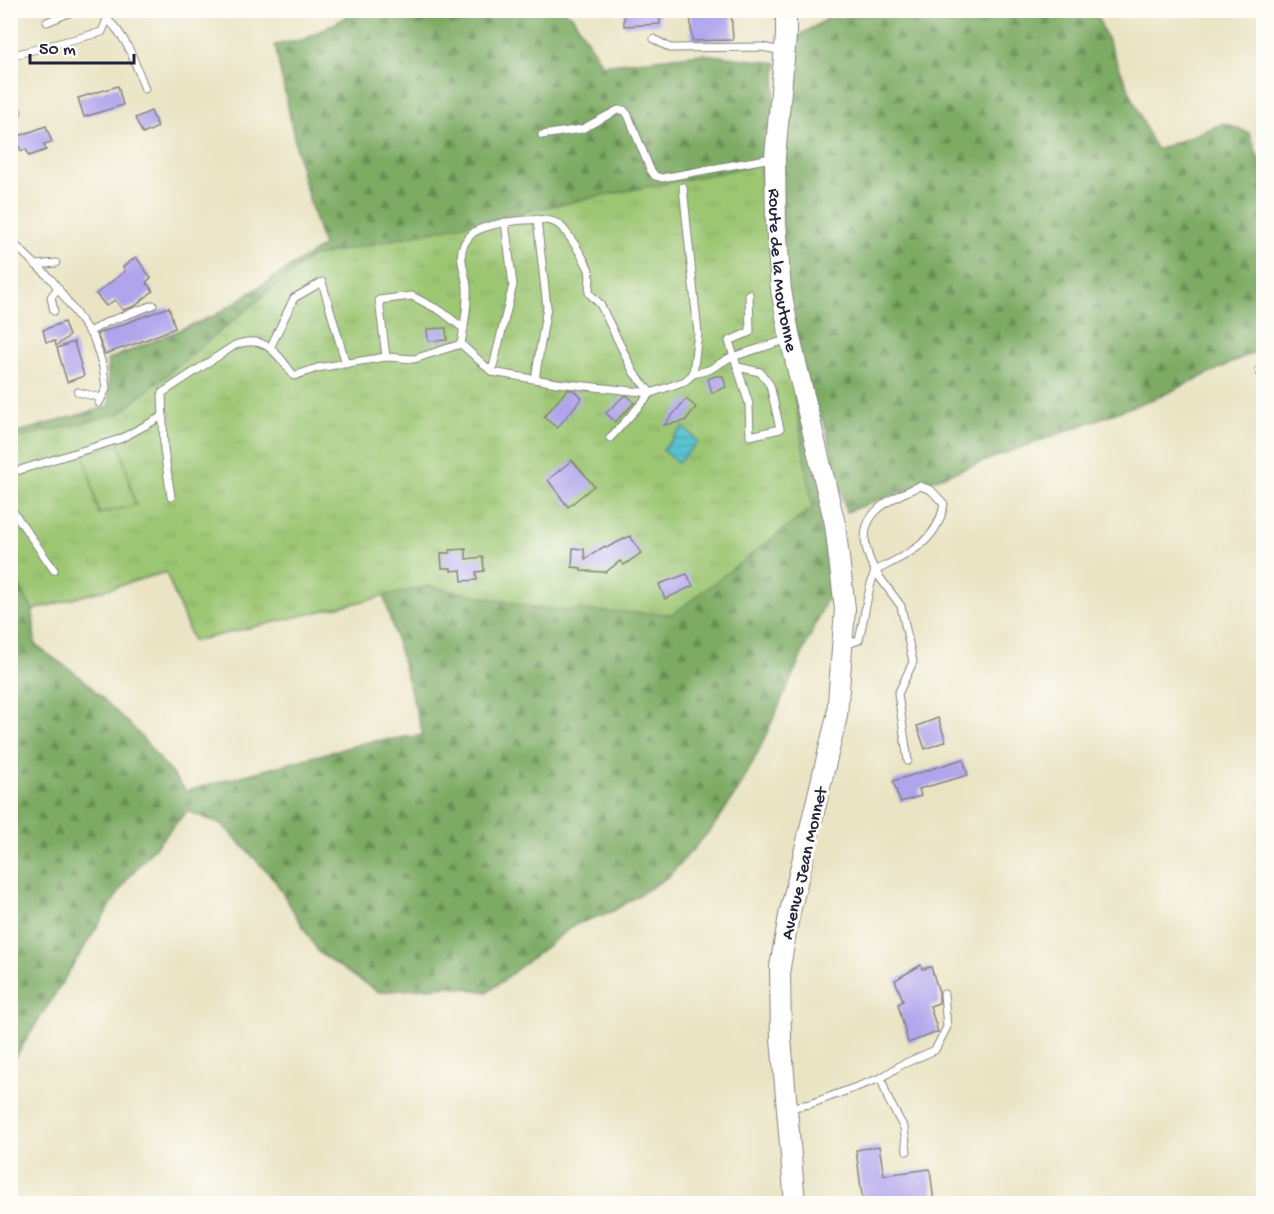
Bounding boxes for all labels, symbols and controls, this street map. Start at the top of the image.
scale bar [30,27,134,65]
text: 50 m [39,40,76,61]
street label: Route de la Moutonne [762,188,801,355]
street label: Avenue Jean Monnet [778,784,834,942]

